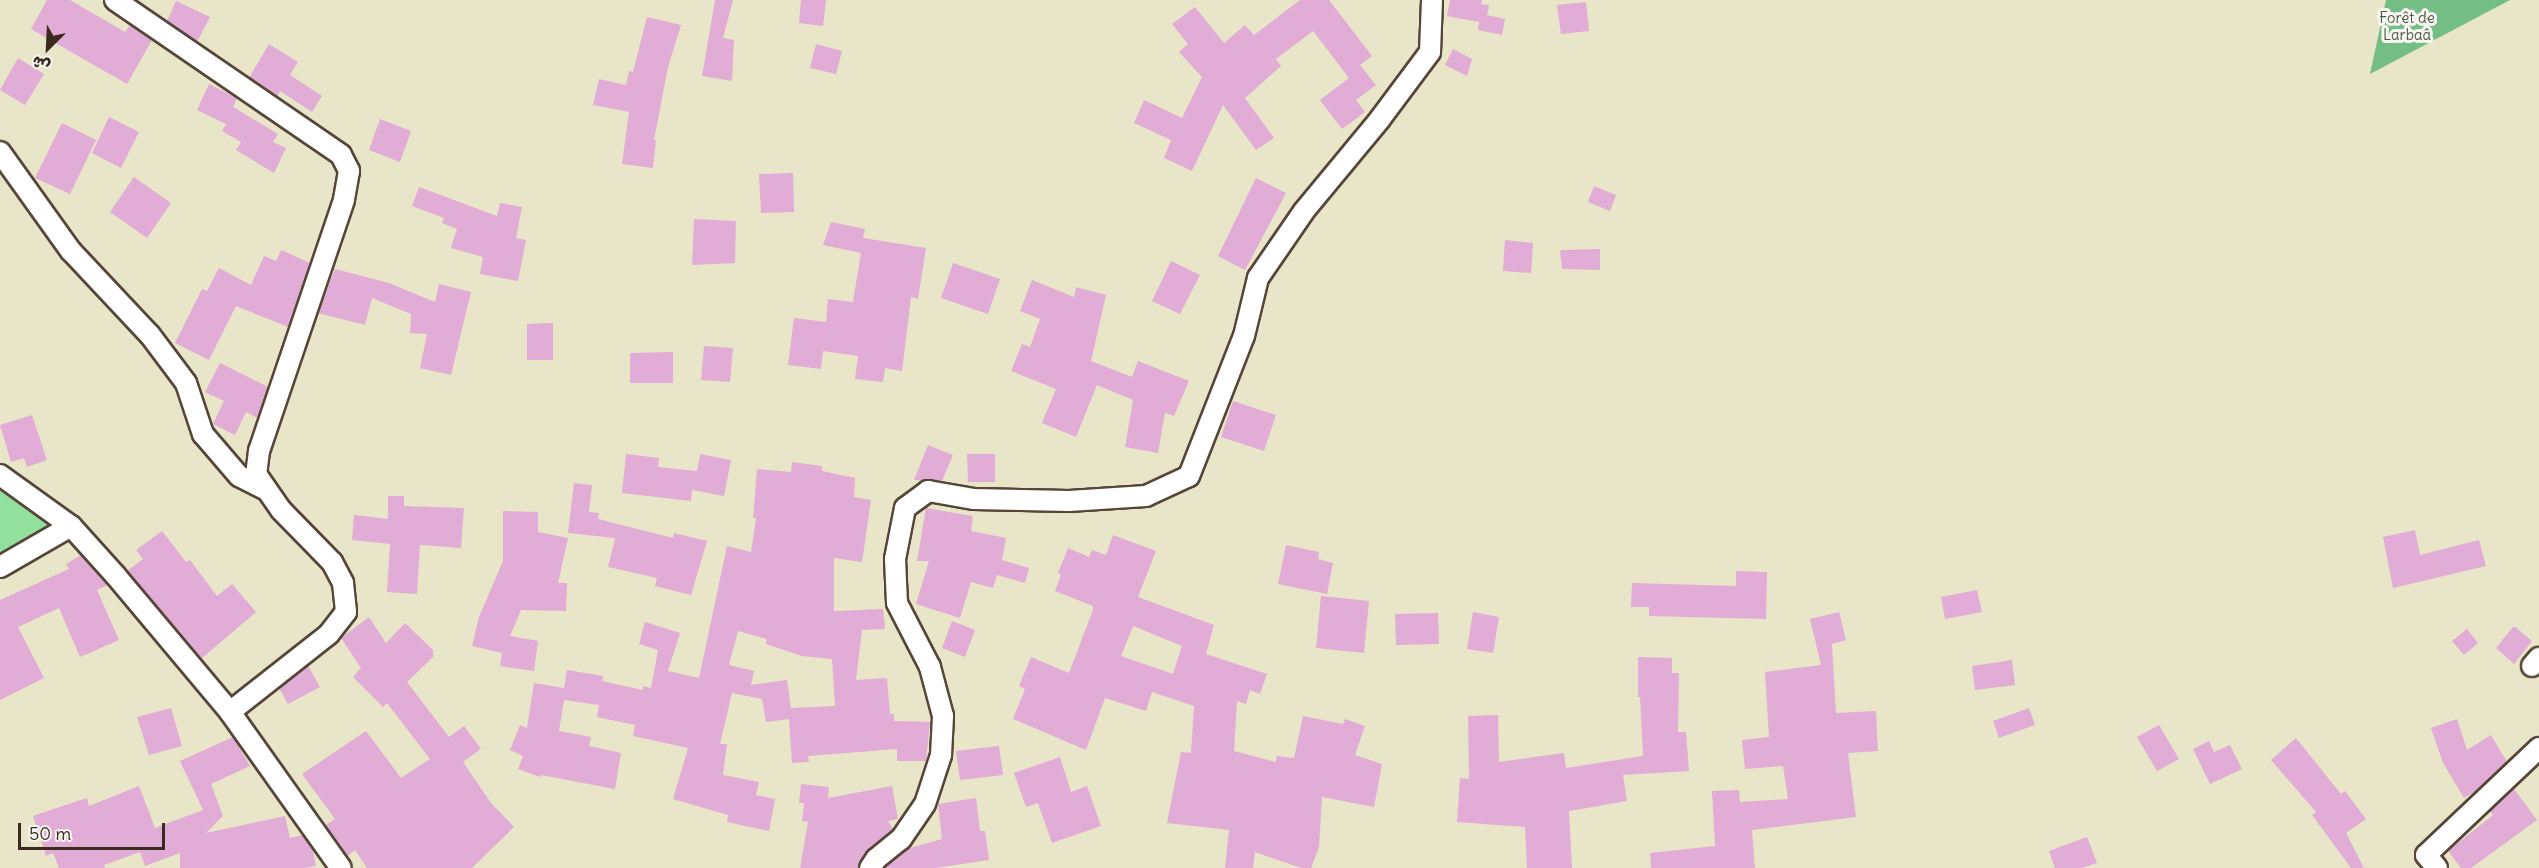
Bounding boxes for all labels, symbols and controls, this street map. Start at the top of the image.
park label: Forêt de Larbaâ [2379,8,2435,43]
north arrow [18,18,78,78]
text: ش [29,52,53,77]
scale bar [21,811,168,849]
text: 50 m [29,822,71,845]

